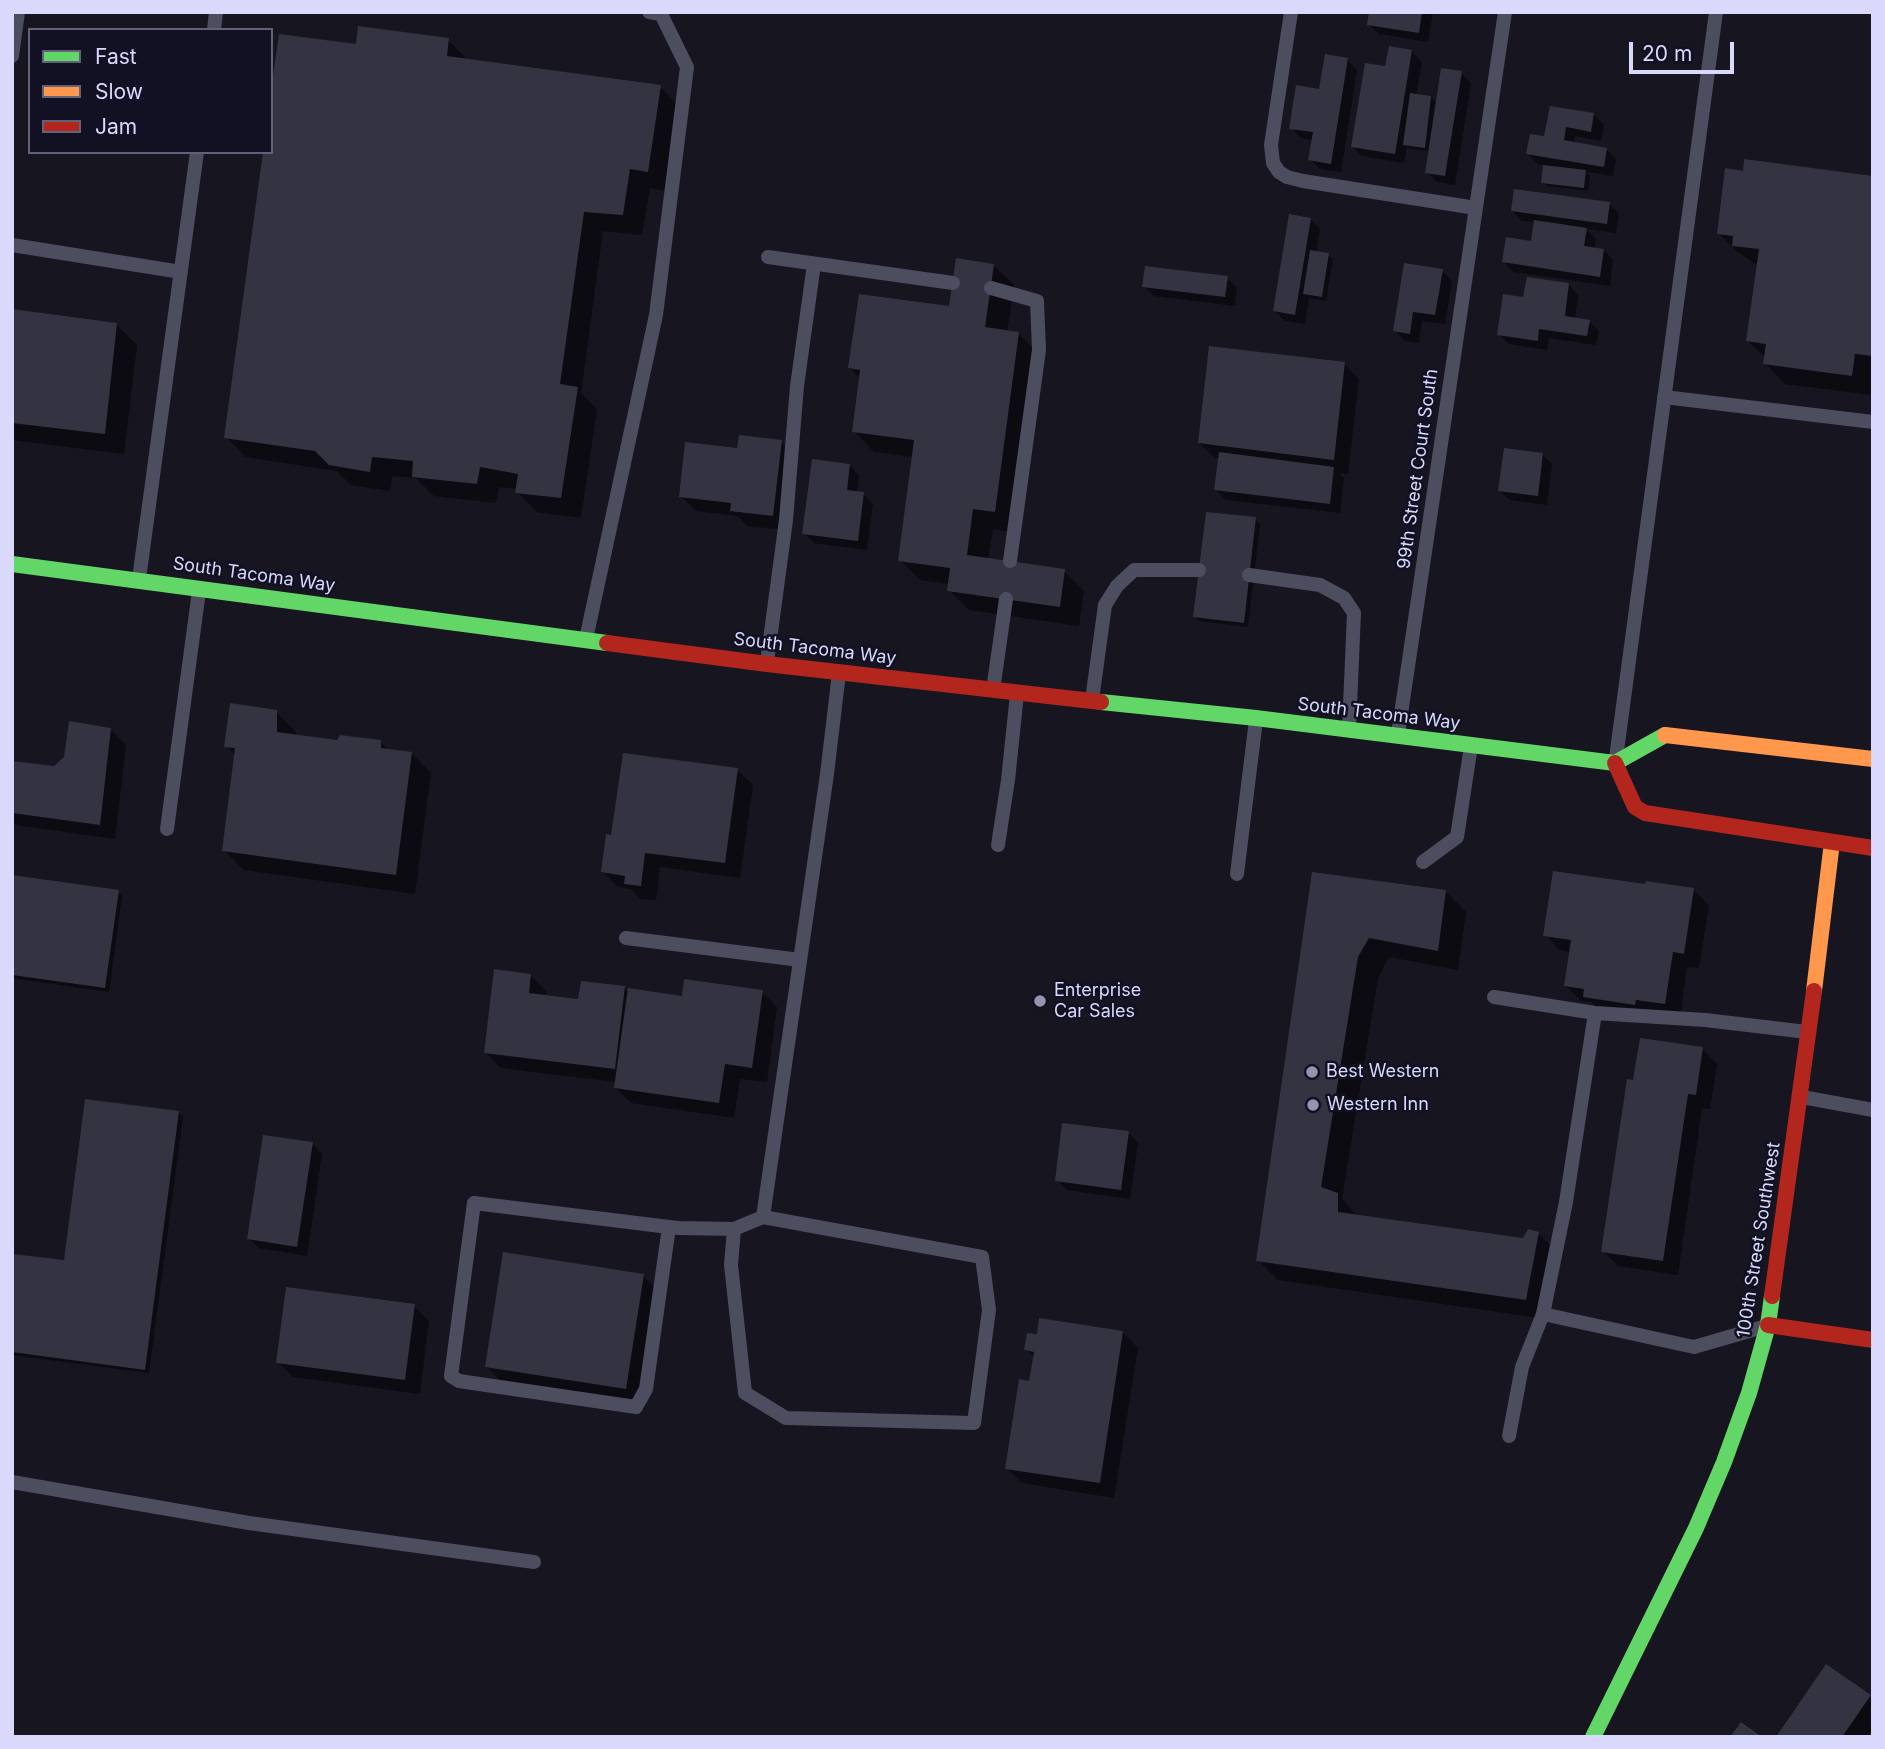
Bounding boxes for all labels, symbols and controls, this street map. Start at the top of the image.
legend [28,28,273,154]
scale bar [1633,28,1738,72]
text: 20 m [1642,41,1692,66]
text: Fast [95,44,137,69]
text: Slow [95,79,143,104]
text: Jam [95,114,137,139]
street label: 99th Street Court South [1393,367,1443,571]
street label: South Tacoma Way [171,553,337,597]
street label: South Tacoma Way [732,628,898,670]
street label: South Tacoma Way [1296,693,1462,735]
place label: Enterprise Car Sales [1054,980,1141,1023]
marker: Enterprise Car Sales [1032,993,1048,1009]
place label: Best Western [1326,1061,1439,1083]
marker: Best Western [1304,1064,1320,1080]
place label: Western Inn [1327,1094,1429,1116]
marker: Western Inn [1305,1097,1321,1113]
street label: 100th Street Southwest [1733,1141,1785,1339]

